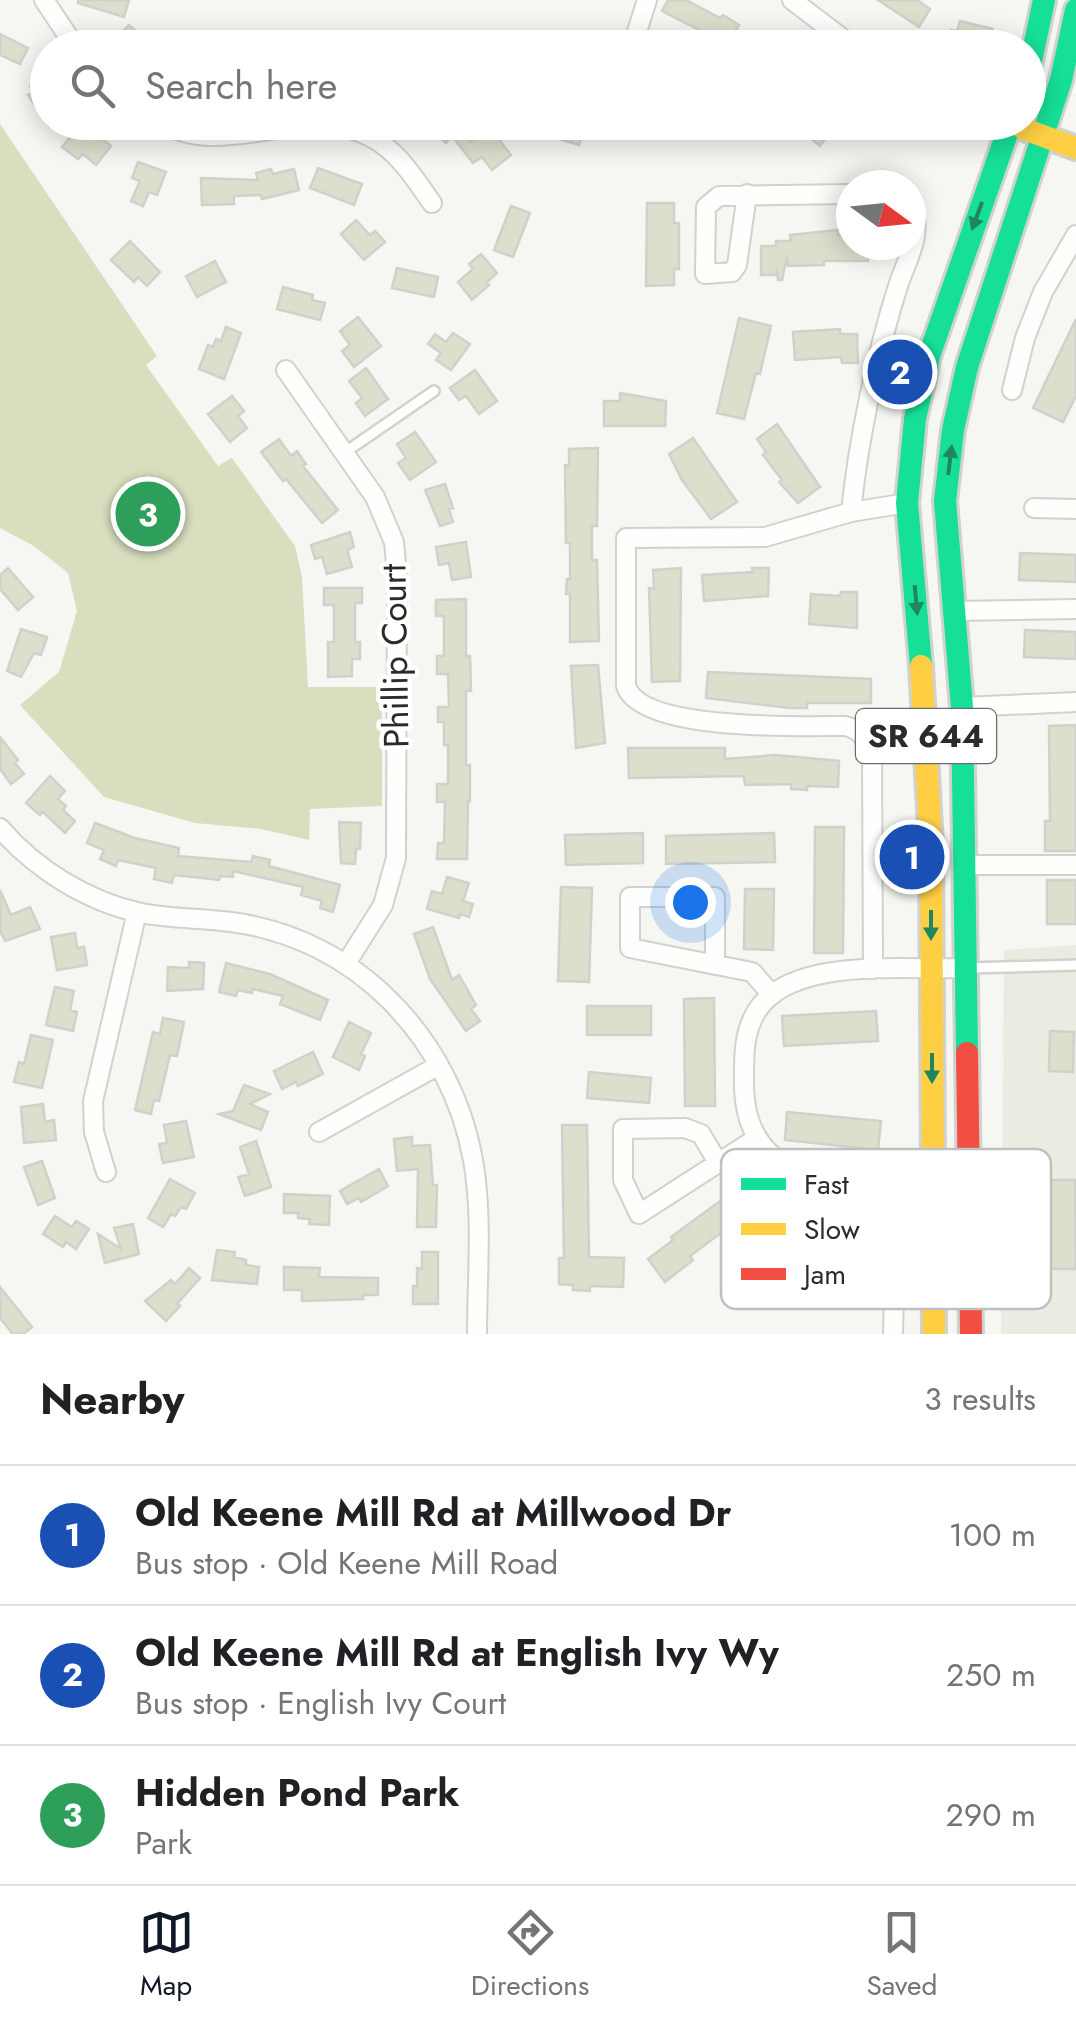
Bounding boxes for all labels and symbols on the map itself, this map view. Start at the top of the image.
north arrow [836,170,926,260]
one-way arrow [969,201,984,231]
pin: 2 [868,334,932,410]
one-way arrow [942,443,958,475]
pin: 3 [116,476,180,552]
street label: Phillip Court [368,563,422,749]
one-way arrow [908,585,924,617]
road number: SR 644 [856,709,996,763]
pin: 1 [880,820,944,894]
your location [665,877,716,928]
one-way arrow [923,909,939,941]
one-way arrow [924,1052,940,1084]
legend [721,1149,1051,1309]
text: Fast [804,1164,849,1205]
text: Slow [804,1209,860,1250]
text: Jam [800,1254,846,1295]

